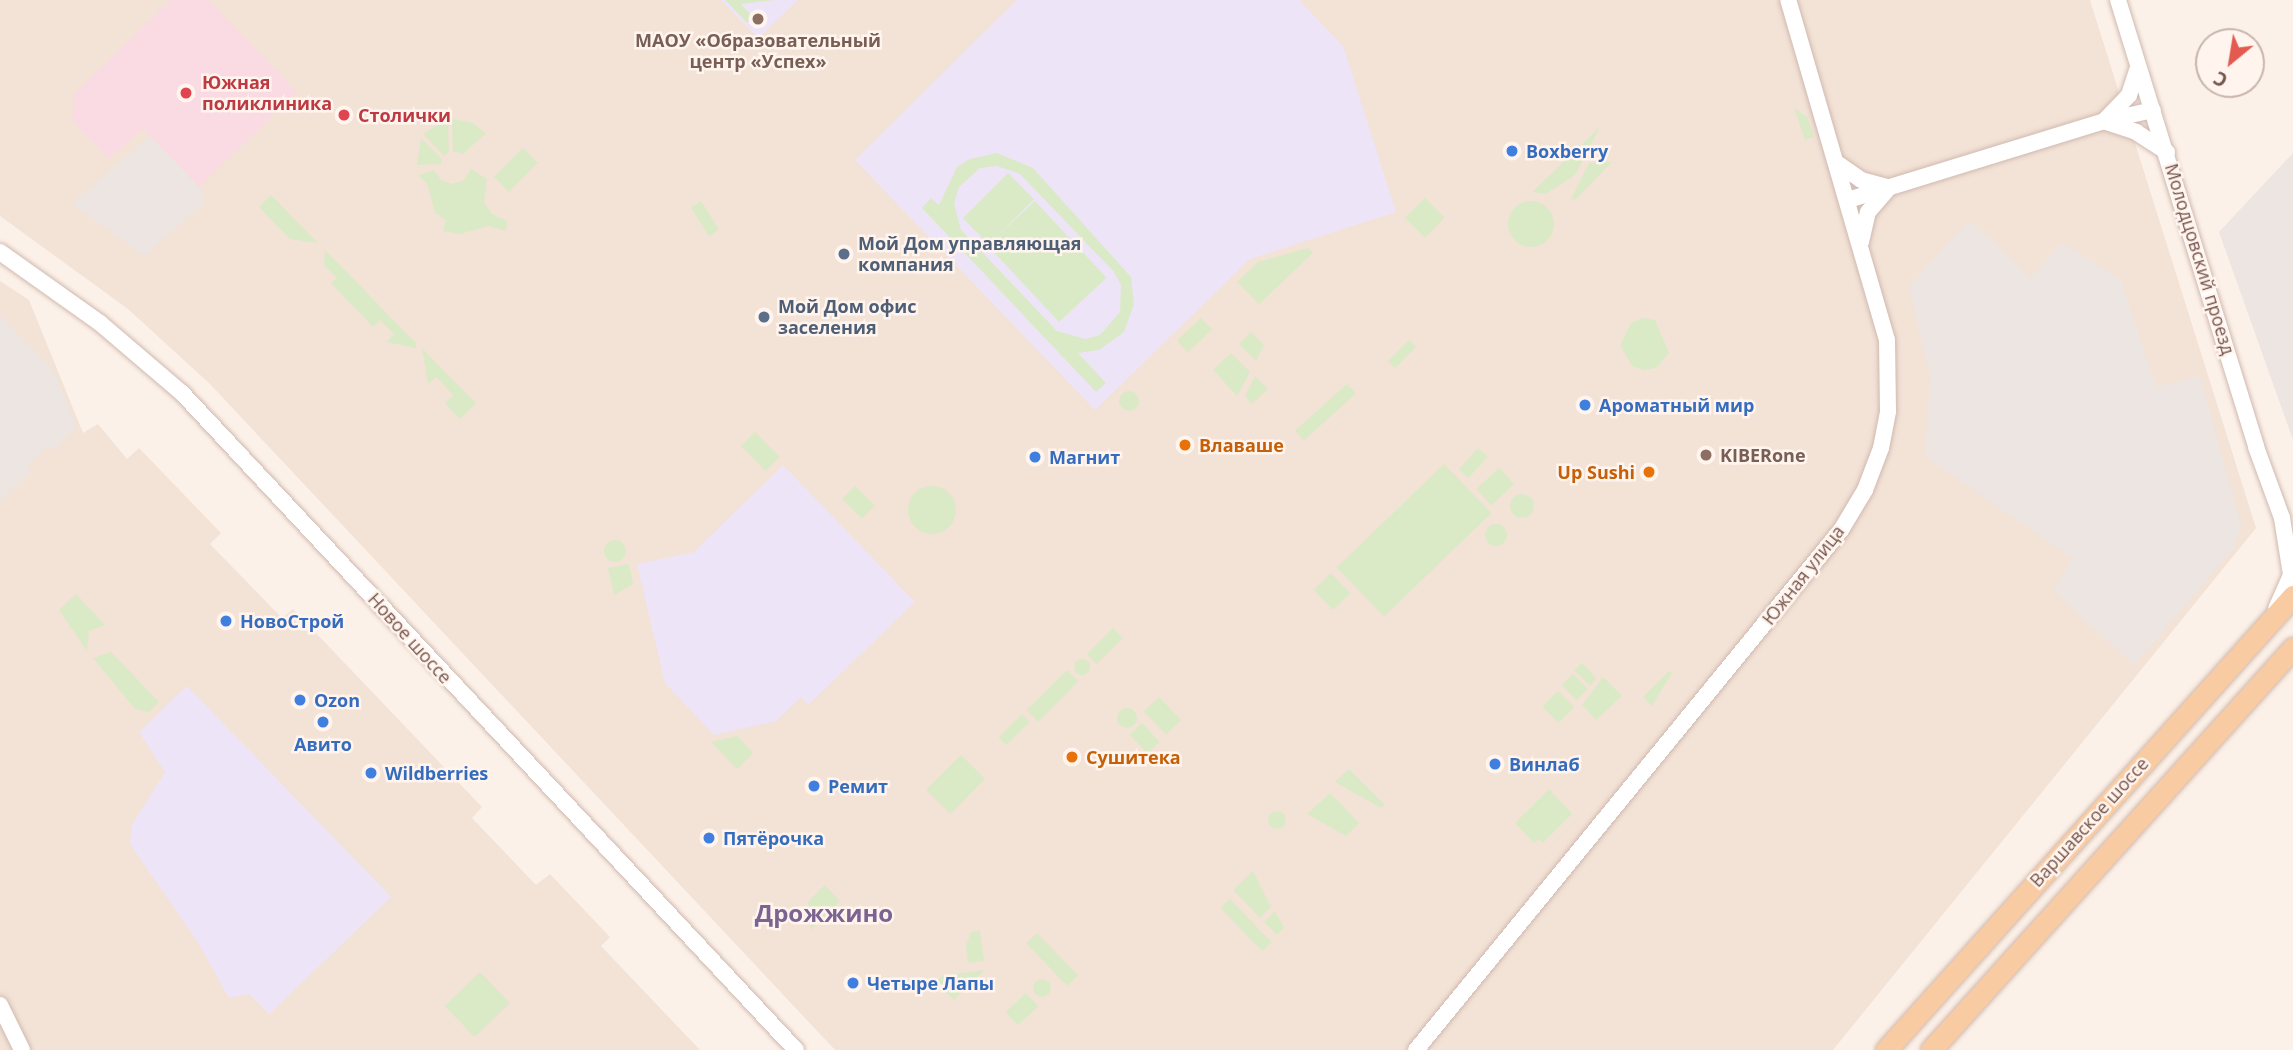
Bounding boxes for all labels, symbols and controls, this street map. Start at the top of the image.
marker: МАОУ «Образовательный центр «Успех» [750,11,766,27]
north arrow [2195,28,2265,98]
place label: МАОУ «Образовательный центр «Успех» [635,30,881,72]
text: С [2209,65,2232,94]
place label: Южная поликлиника [202,72,332,114]
marker: Южная поликлиника [176,83,196,103]
place label: Столички [358,104,451,126]
marker: Столички [336,107,352,123]
place label: Boxberry [1526,140,1608,162]
marker: Boxberry [1504,143,1520,159]
street label: Молодцовский проезд [2161,161,2239,357]
place label: Мой Дом управляющая компания [858,233,1081,276]
marker: Мой Дом управляющая компания [836,246,852,262]
place label: Мой Дом офис заселения [778,296,917,338]
marker: Мой Дом офис заселения [756,309,772,325]
place label: Ароматный мир [1599,394,1754,416]
marker: Ароматный мир [1577,397,1593,413]
place label: Влаваше [1199,434,1284,456]
marker: Влаваше [1177,437,1193,453]
place label: KIBERone [1720,444,1806,466]
place label: Магнит [1049,446,1120,468]
marker: KIBERone [1698,447,1714,463]
marker: Магнит [1027,449,1043,465]
place label: Up Sushi [1557,461,1635,483]
marker: Up Sushi [1641,464,1657,480]
street label: Южная улица [1758,521,1848,629]
street label: Новое шоссе [364,588,456,688]
place label: НовоСтрой [240,610,344,632]
marker: НовоСтрой [218,613,234,629]
place label: Ozon [314,689,360,711]
marker: Ozon [292,692,308,708]
marker: Авито [315,714,331,730]
place label: Авито [294,733,352,755]
place label: Сушитека [1086,746,1181,768]
marker: Сушитека [1064,749,1080,765]
place label: Винлаб [1509,753,1580,775]
street label: Варшавское шоссе [2025,753,2153,891]
marker: Винлаб [1487,756,1503,772]
place label: Wildberries [385,762,488,784]
marker: Wildberries [363,765,379,781]
place label: Ремит [828,775,888,797]
marker: Ремит [806,778,822,794]
place label: Пятёрочка [723,827,824,849]
marker: Пятёрочка [701,830,717,846]
district label: Дрожжино [755,899,893,927]
place label: Четыре Лапы [867,972,994,994]
marker: Четыре Лапы [845,975,861,991]

